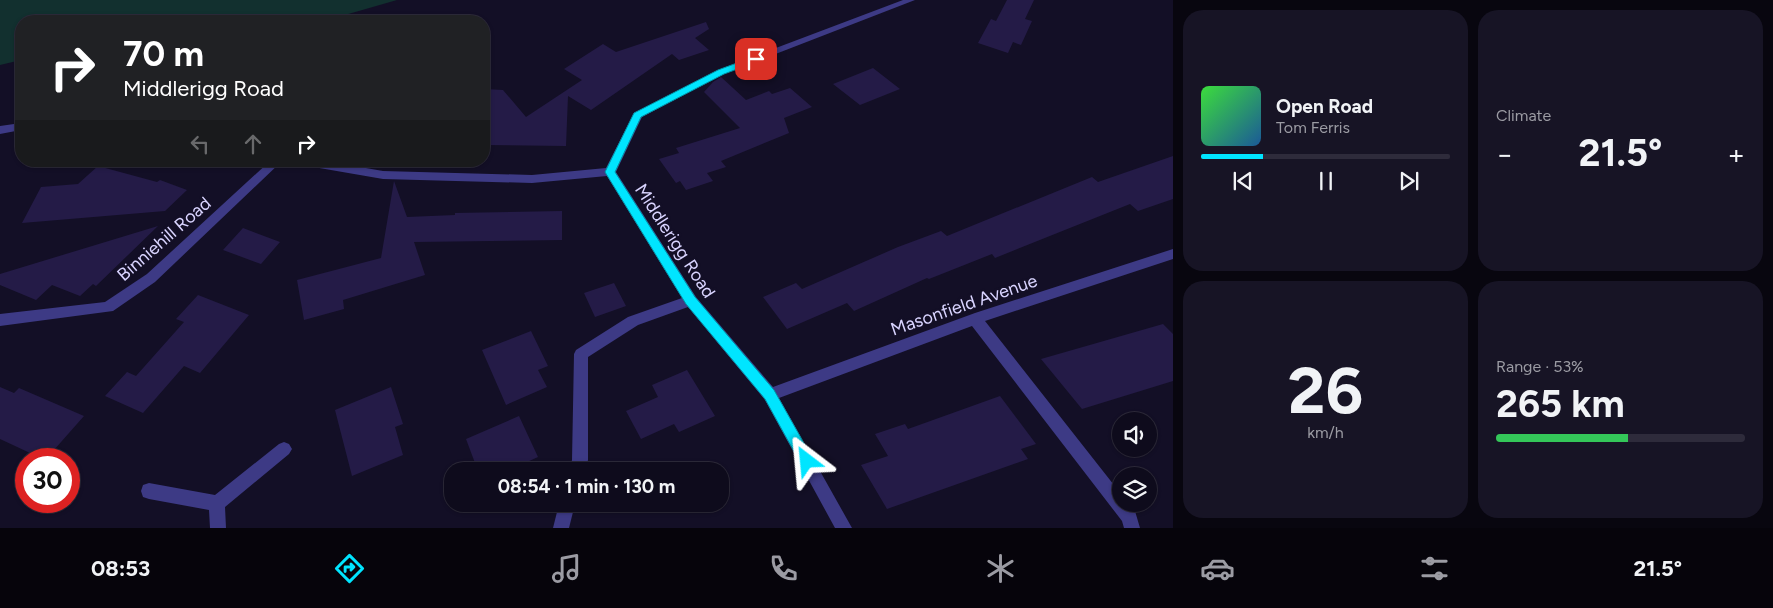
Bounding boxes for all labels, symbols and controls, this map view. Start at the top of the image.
text: 70 m [123,33,204,75]
icon: right [40,35,105,100]
pin [735,38,777,80]
icon: arrive [742,45,770,73]
text: Middlerigg Road [123,75,284,102]
text: Open Road [1276,95,1373,118]
text: Climate [1496,106,1551,125]
text: Tom Ferris [1276,118,1350,137]
icon: left [186,130,214,158]
icon: ahead [239,130,267,158]
icon: right [292,130,320,158]
text: 21.5° [1579,130,1662,176]
text: − [1496,137,1513,171]
text: + [1728,137,1745,171]
icon: previous [1229,167,1257,195]
icon: pause [1312,167,1340,195]
icon: next [1395,167,1423,195]
street label: Middlerigg Road [630,180,720,302]
street label: Binniehill Road [113,192,215,286]
street label: Masonfield Avenue [888,270,1040,340]
text: 26 [1288,351,1363,429]
text: Range · 53% [1496,357,1584,376]
text: 265 km [1496,381,1625,427]
map controls [1112,412,1157,512]
button: sound [1112,412,1157,457]
text: km/h [1307,423,1344,442]
position arrow [780,434,832,486]
speed limit sign: 30 [15,448,80,513]
button: layers [1112,467,1157,512]
text: 08:54 · 1 min · 130 m [498,475,675,498]
icon: directions [332,551,367,586]
icon: music [549,551,584,586]
icon: phone [766,551,801,586]
icon: climate [983,551,1018,586]
icon: car [1200,551,1235,586]
icon: filters [1417,551,1452,586]
text: 08:53 [91,555,150,582]
text: 21.5° [1633,555,1682,582]

